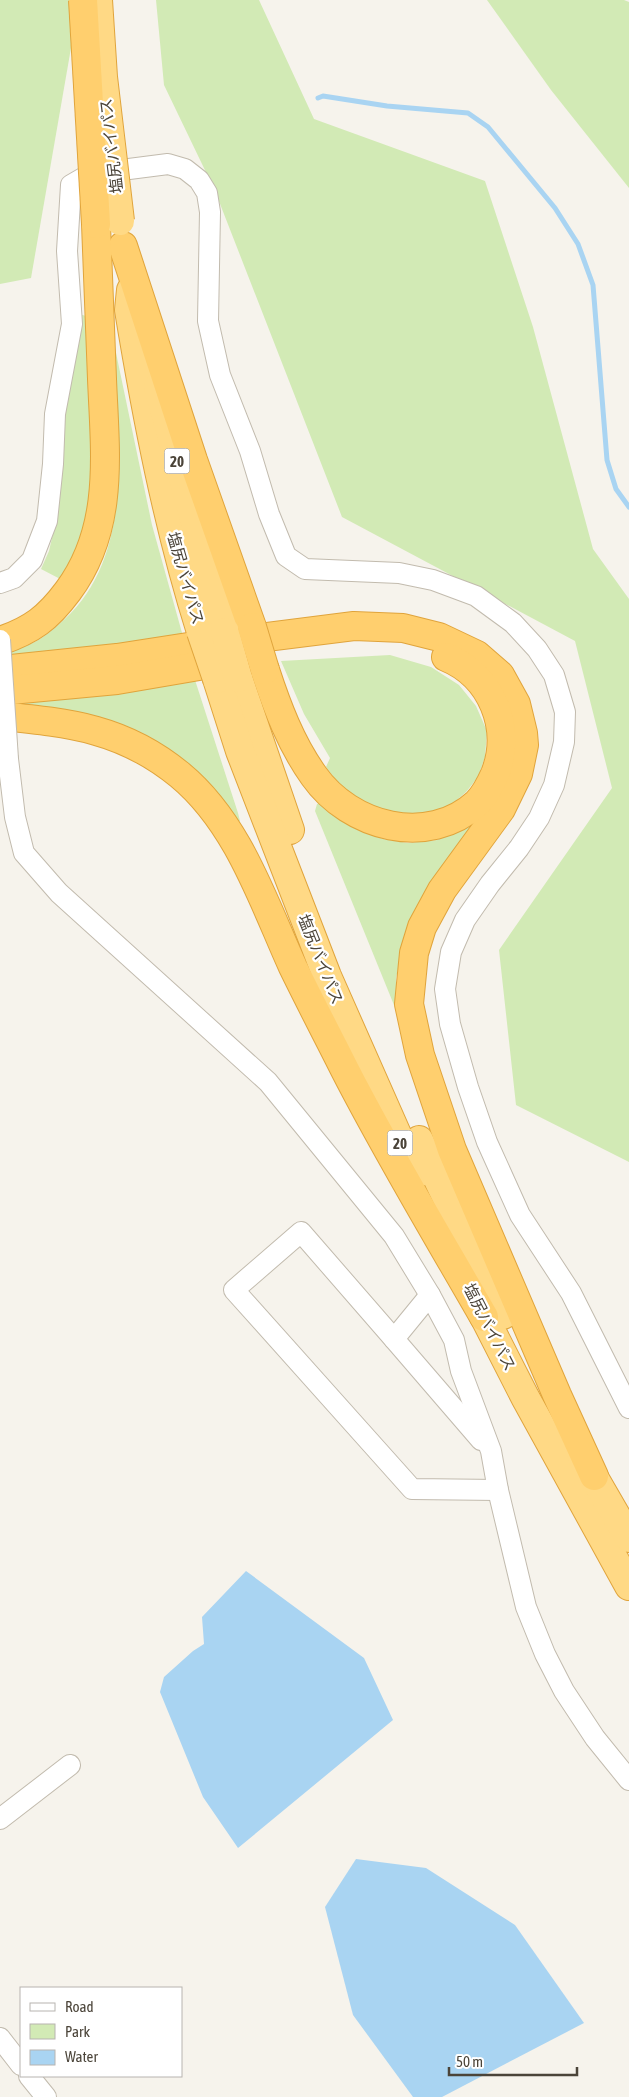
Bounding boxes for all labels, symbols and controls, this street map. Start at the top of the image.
street label: 塩尻バイパス [96,97,126,195]
road number: 20 [164,448,190,474]
street label: 塩尻バイパス [164,530,208,626]
street label: 塩尻バイパス [295,911,347,1007]
road number: 20 [388,1130,412,1156]
street label: 塩尻バイパス [460,1280,520,1374]
legend [20,1987,182,2077]
text: Road [65,1998,94,2015]
text: Park [65,2023,90,2040]
scale bar [449,2044,576,2076]
text: Water [65,2048,98,2065]
text: 50 m [456,2053,483,2070]

